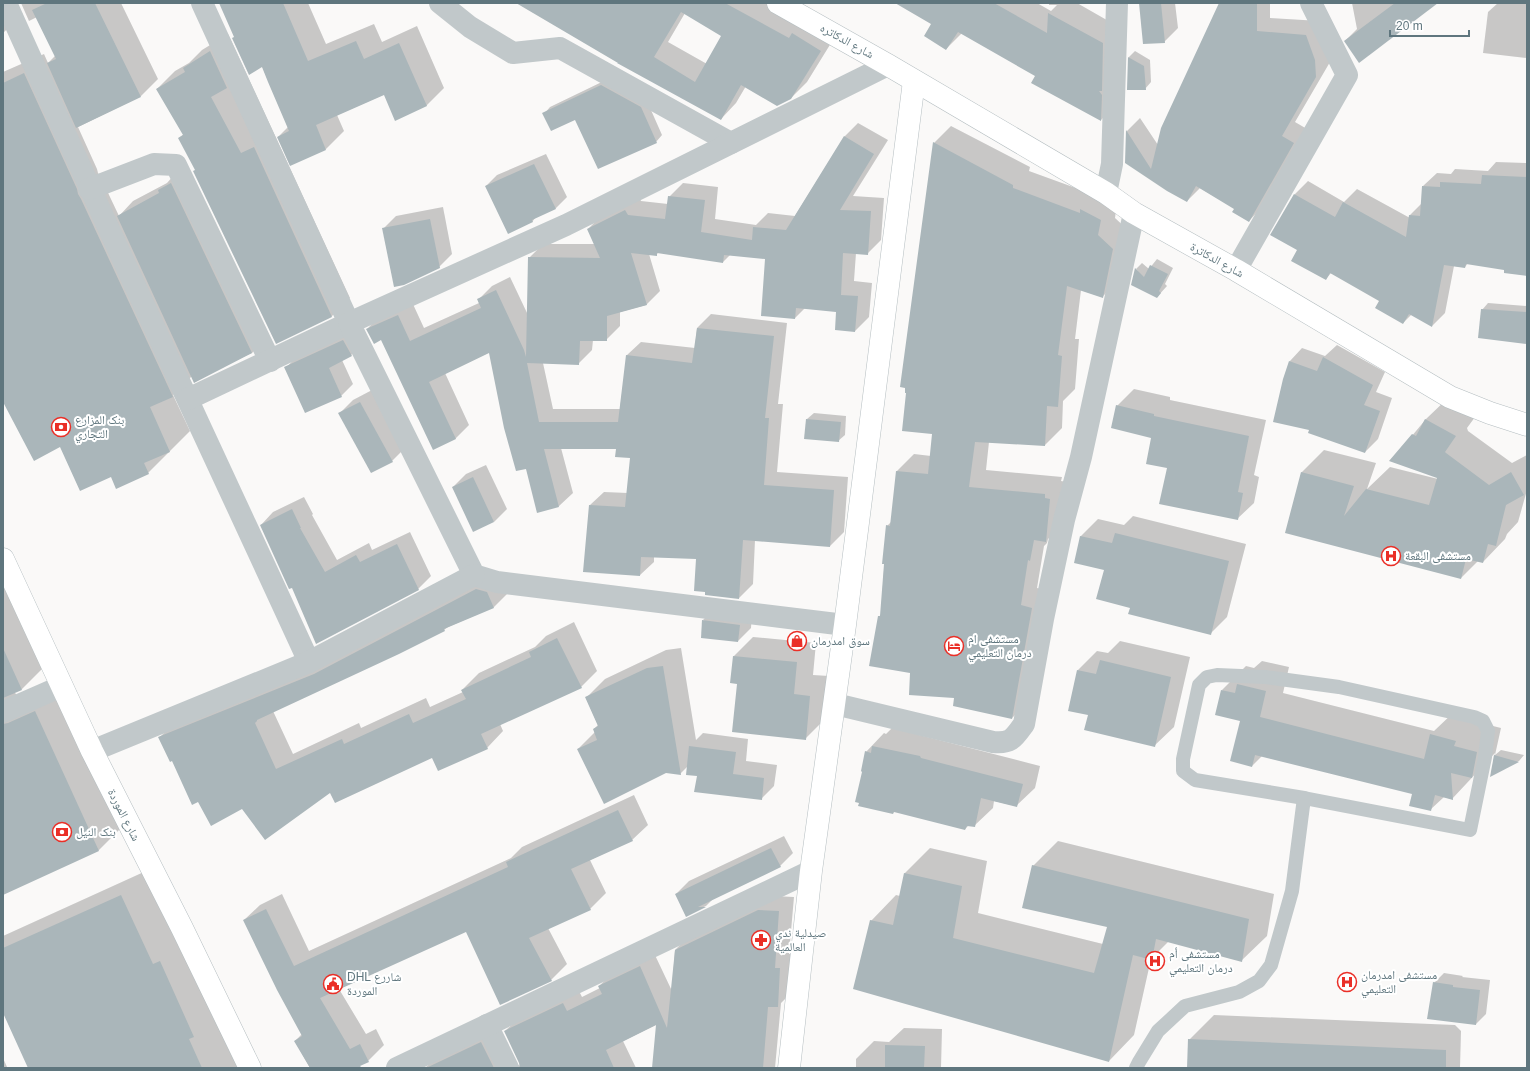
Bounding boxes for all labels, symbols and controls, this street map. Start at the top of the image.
scale bar [1390,12,1469,38]
text: 20 m [1396,19,1423,33]
street label: شارع الدكاتره [817,21,876,62]
street label: شارع الدكاترة [1187,240,1246,281]
place label: بنک المزارع التجاري [75,413,124,444]
bank icon: بنک المزارع التجاري [50,416,72,438]
hospital icon: مستشفى البقعة [1380,545,1402,567]
place label: مستشفى البقعة [1405,549,1471,563]
shop icon: سوق امدرمان [786,630,808,652]
place label: مستشفى ام درمان التعليمي [968,632,1032,663]
place label: سوق امدرمان [811,634,870,648]
hotel icon: مستشفى ام درمان التعليمي [943,635,965,657]
street label: شارع الموردة [104,787,143,844]
bank icon: بنک النيل [51,821,73,843]
place label: بنک النيل [76,825,116,839]
place label: صيدلية ندي العالمية [775,926,826,954]
pharmacy icon: صيدلية ندي العالمية [750,929,772,951]
place label: مستشفى أم درمان التعليمي [1169,947,1233,978]
hospital icon: مستشفى أم درمان التعليمي [1144,950,1166,972]
place label: مستشفى امدرمان التعليمي [1361,968,1437,999]
place label: DHL شاررع الموردة [347,970,401,998]
hospital icon: مستشفى امدرمان التعليمي [1336,971,1358,993]
public building icon: DHL شاررع الموردة [322,973,344,995]

